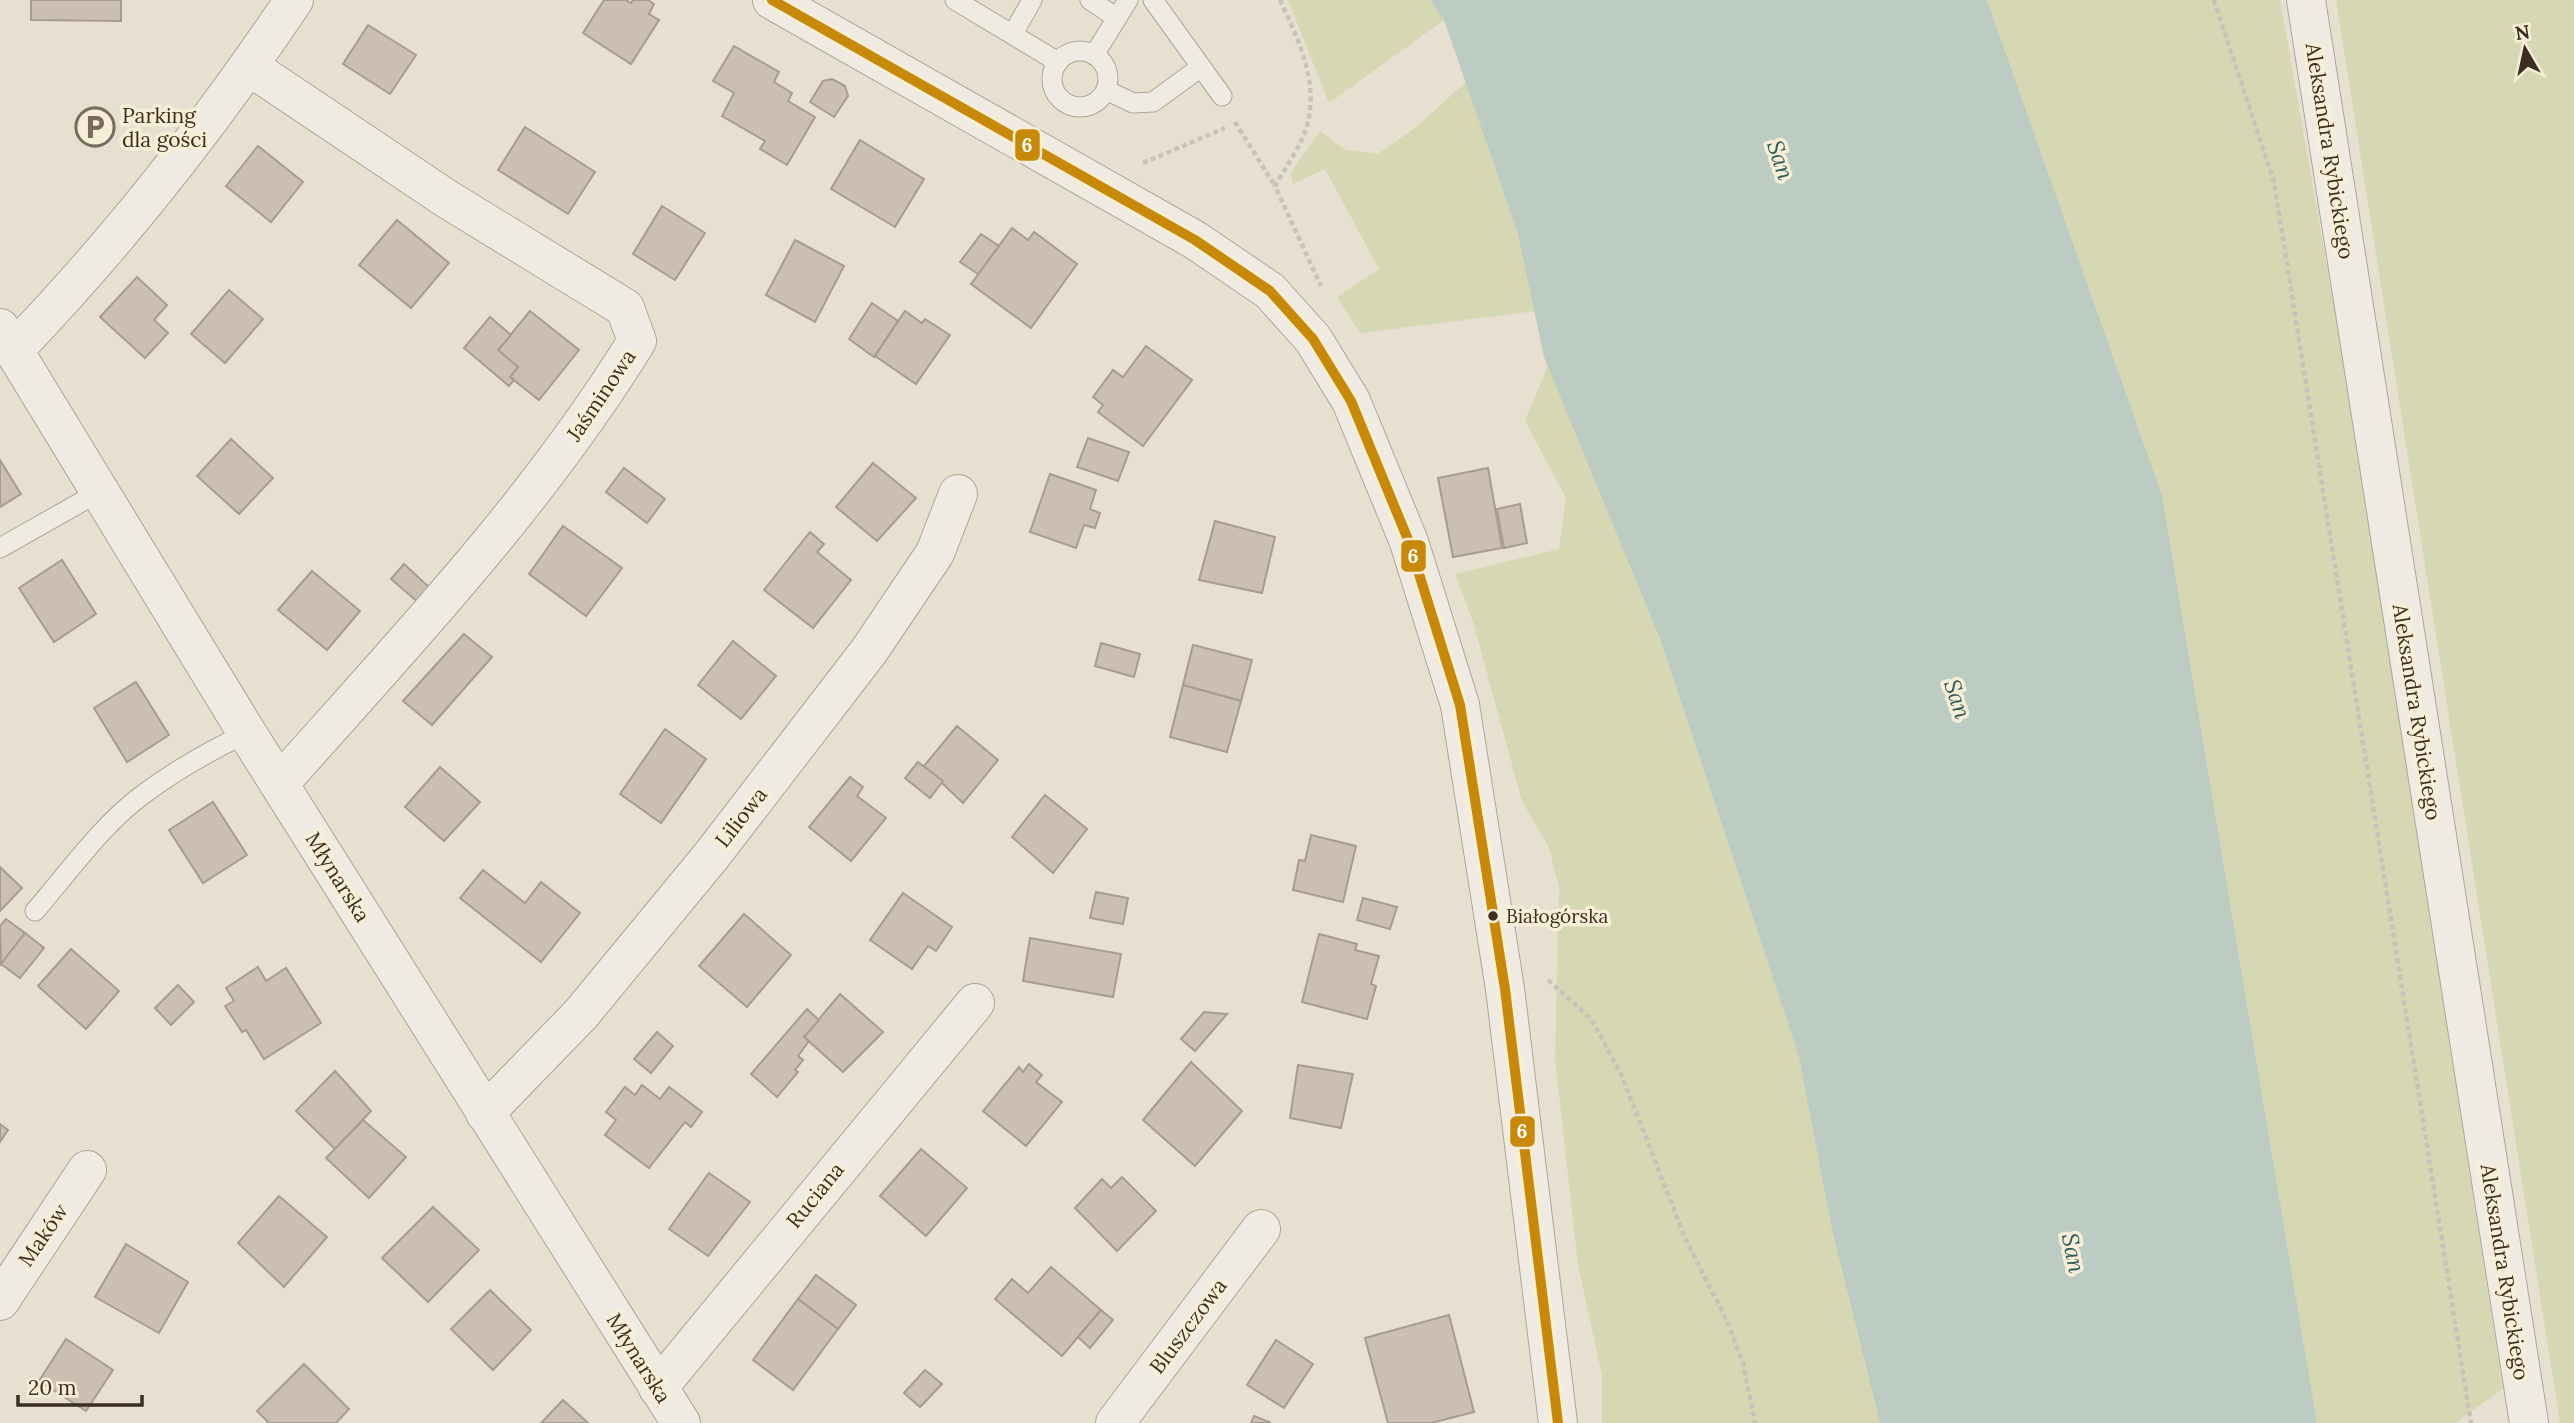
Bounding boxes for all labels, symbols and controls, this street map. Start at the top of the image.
north arrow [2490,14,2560,84]
text: N [2513,19,2532,45]
street label: Aleksandra Rybickiego [2299,40,2360,261]
place label: Parking dla gości [122,102,207,153]
parking icon: Parking dla gości [74,106,116,148]
line badge: 6 [1014,128,1041,162]
text: 6 [1022,133,1033,157]
water label: San [1761,137,1801,183]
street label: Jaśminowa [560,344,642,447]
line badge: 6 [1400,539,1427,573]
text: 6 [1408,544,1419,568]
street label: Aleksandra Rybickiego [2386,601,2447,822]
water label: San [1938,676,1978,722]
street label: Liliowa [709,781,773,853]
street label: Młynarska [300,827,376,927]
place label: Białogórska [1506,904,1608,928]
marker: Białogórska [1486,909,1500,923]
line badge: 6 [1509,1115,1536,1148]
text: 6 [1517,1119,1528,1143]
street label: Ruciana [780,1156,850,1234]
street label: Aleksandra Rybickiego [2474,1161,2535,1382]
street label: Maków [12,1198,74,1272]
water label: San [2056,1231,2092,1275]
street label: Bluszczowa [1143,1273,1233,1379]
street label: Młynarska [601,1308,677,1408]
scale bar [18,1364,142,1408]
text: 20 m [28,1374,77,1401]

